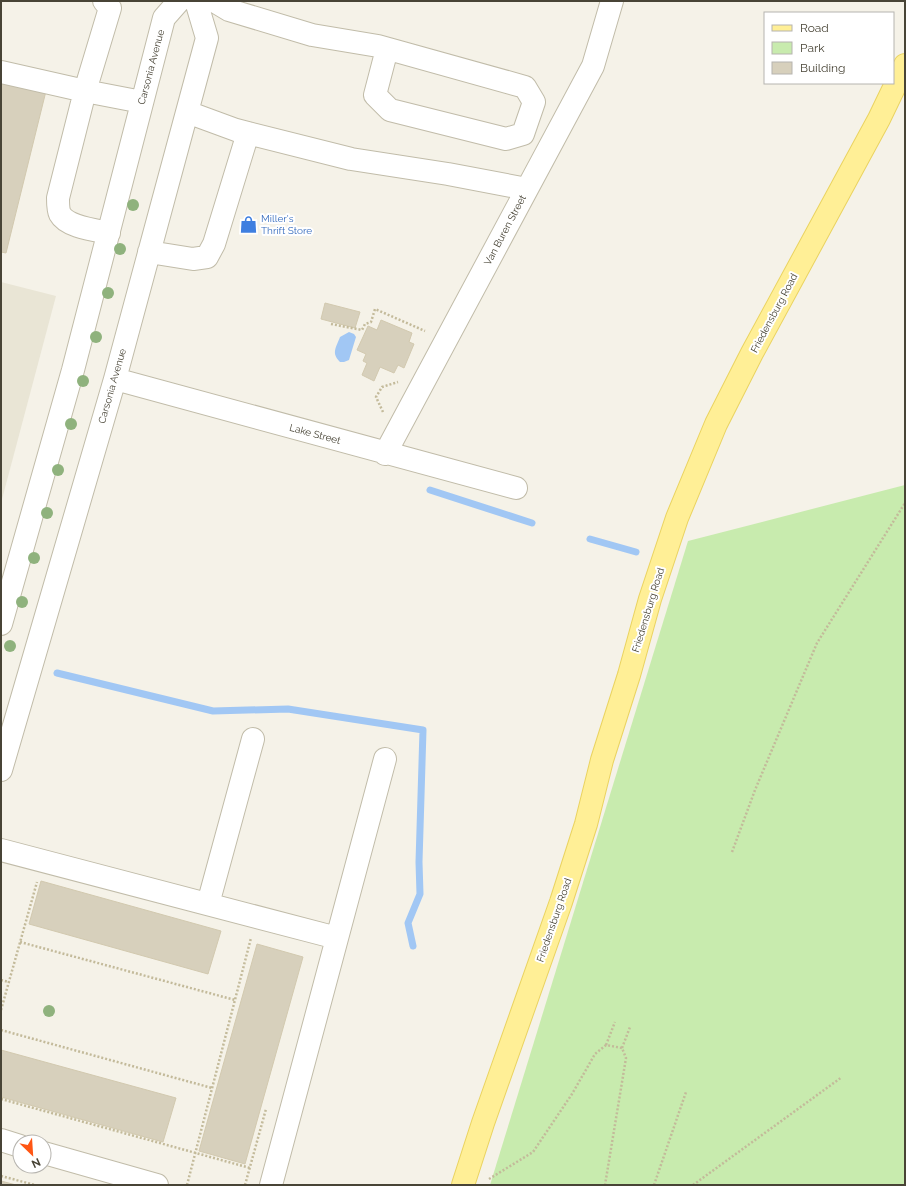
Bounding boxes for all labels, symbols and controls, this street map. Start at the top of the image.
legend [764,12,894,84]
text: Road [800,21,829,35]
street label: Carsonia Avenue [136,28,166,106]
text: Park [800,41,825,55]
text: Building [800,61,846,75]
street label: Van Buren Street [482,192,528,267]
place label: Miller's Thrift Store [261,213,312,236]
shop icon: Miller's Thrift Store [238,214,258,234]
street label: Friedensburg Road [748,272,800,354]
street label: Carsonia Avenue [96,347,128,425]
street label: Lake Street [288,422,342,446]
street label: Friedensburg Road [630,566,666,654]
street label: Friedensburg Road [534,877,574,963]
north arrow [12,1134,52,1174]
text: N [29,1155,43,1170]

